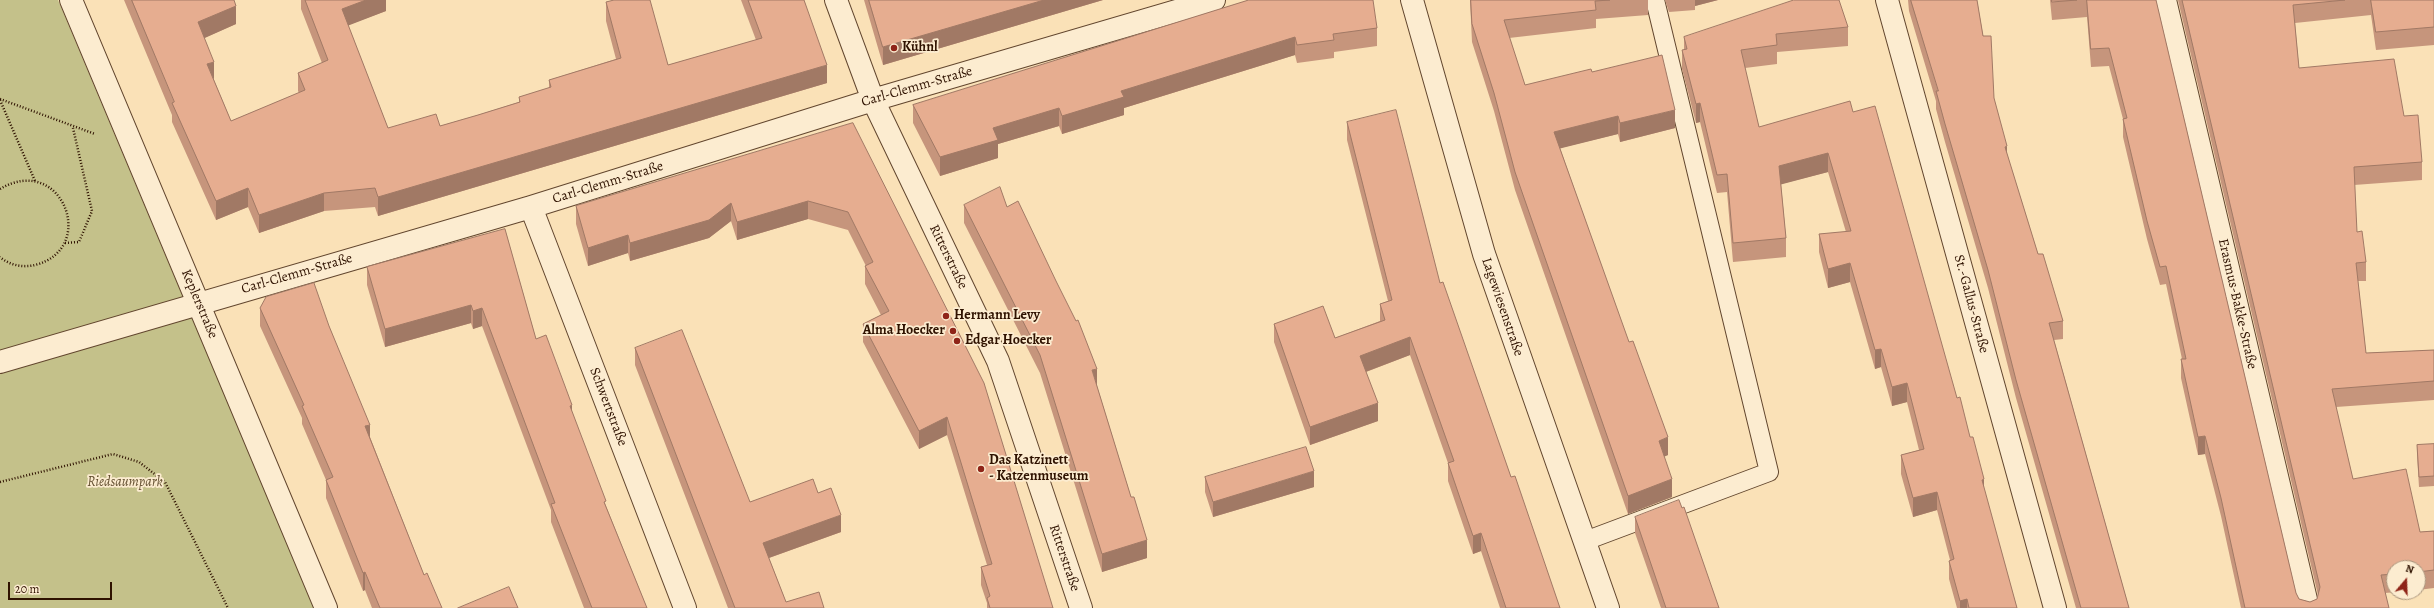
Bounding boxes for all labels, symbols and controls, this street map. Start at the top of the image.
place label: Kühnl [902,40,938,56]
marker: Kühnl [889,43,899,53]
street label: Carl-Clemm-Straße [860,63,974,111]
street label: Carl-Clemm-Straße [551,158,665,208]
street label: Ritterstraße [925,222,971,292]
street label: Erasmus-Bakke-Straße [2214,237,2260,371]
street label: Carl-Clemm-Straße [240,250,354,298]
street label: St.-Gallus-Straße [1950,253,1992,355]
street label: Lagewiesenstraße [1477,256,1527,358]
street label: Keplerstraße [177,267,221,341]
place label: Hermann Levy [954,308,1040,324]
marker: Hermann Levy [941,311,951,321]
place label: Alma Hoecker [863,323,945,339]
marker: Alma Hoecker [948,326,958,336]
place label: Edgar Hoecker [965,333,1052,349]
marker: Edgar Hoecker [952,336,962,346]
street label: Schwertstraße [585,365,631,449]
place label: Das Katzinett - Katzenmuseum [989,453,1089,486]
marker: Das Katzinett - Katzenmuseum [976,464,986,474]
park label: Riedsaumpark [87,475,163,491]
street label: Ritterstraße [1045,522,1083,594]
north arrow [2386,560,2426,600]
text: N [2404,561,2416,578]
scale bar [10,574,114,600]
text: 20 m [15,581,39,597]

